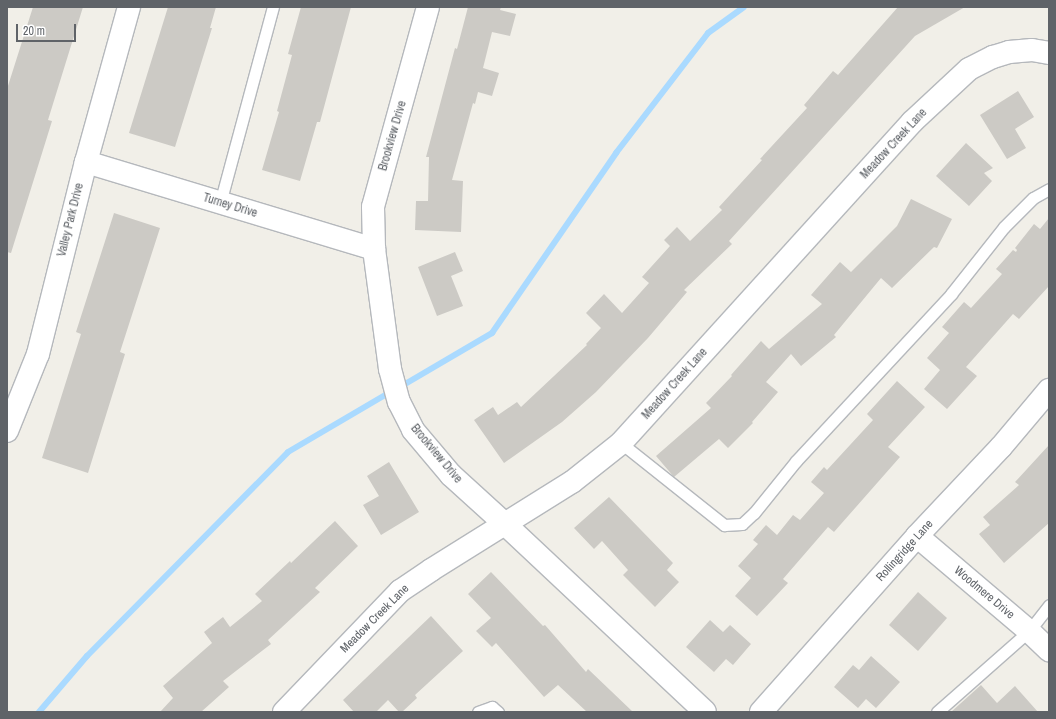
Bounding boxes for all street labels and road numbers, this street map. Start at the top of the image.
street label: Brookview Drive [376,99,410,173]
street label: Meadow Creek Lane [858,106,930,182]
street label: Valley Park Drive [55,182,87,258]
street label: Turney Drive [201,191,259,221]
street label: Meadow Creek Lane [639,345,711,423]
street label: Brookview Drive [407,422,465,486]
street label: Rollingridge Lane [874,517,936,585]
street label: Woodmere Drive [951,564,1017,622]
street label: Meadow Creek Lane [338,582,412,656]

